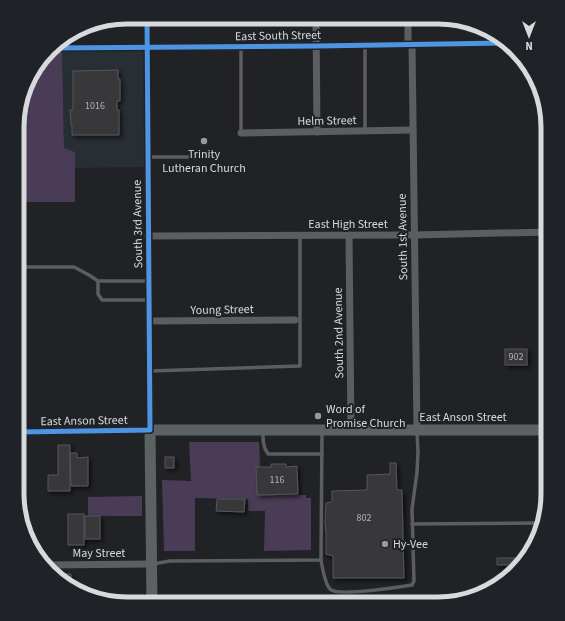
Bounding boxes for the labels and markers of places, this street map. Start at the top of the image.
marker: Trinity Lutheran Church [199,136,209,146]
place label: Trinity Lutheran Church [162,146,246,177]
place label: Word of Promise Church [326,401,406,432]
marker: Word of Promise Church [313,411,323,421]
place label: Hy-Vee [393,536,428,553]
marker: Hy-Vee [380,539,390,549]

